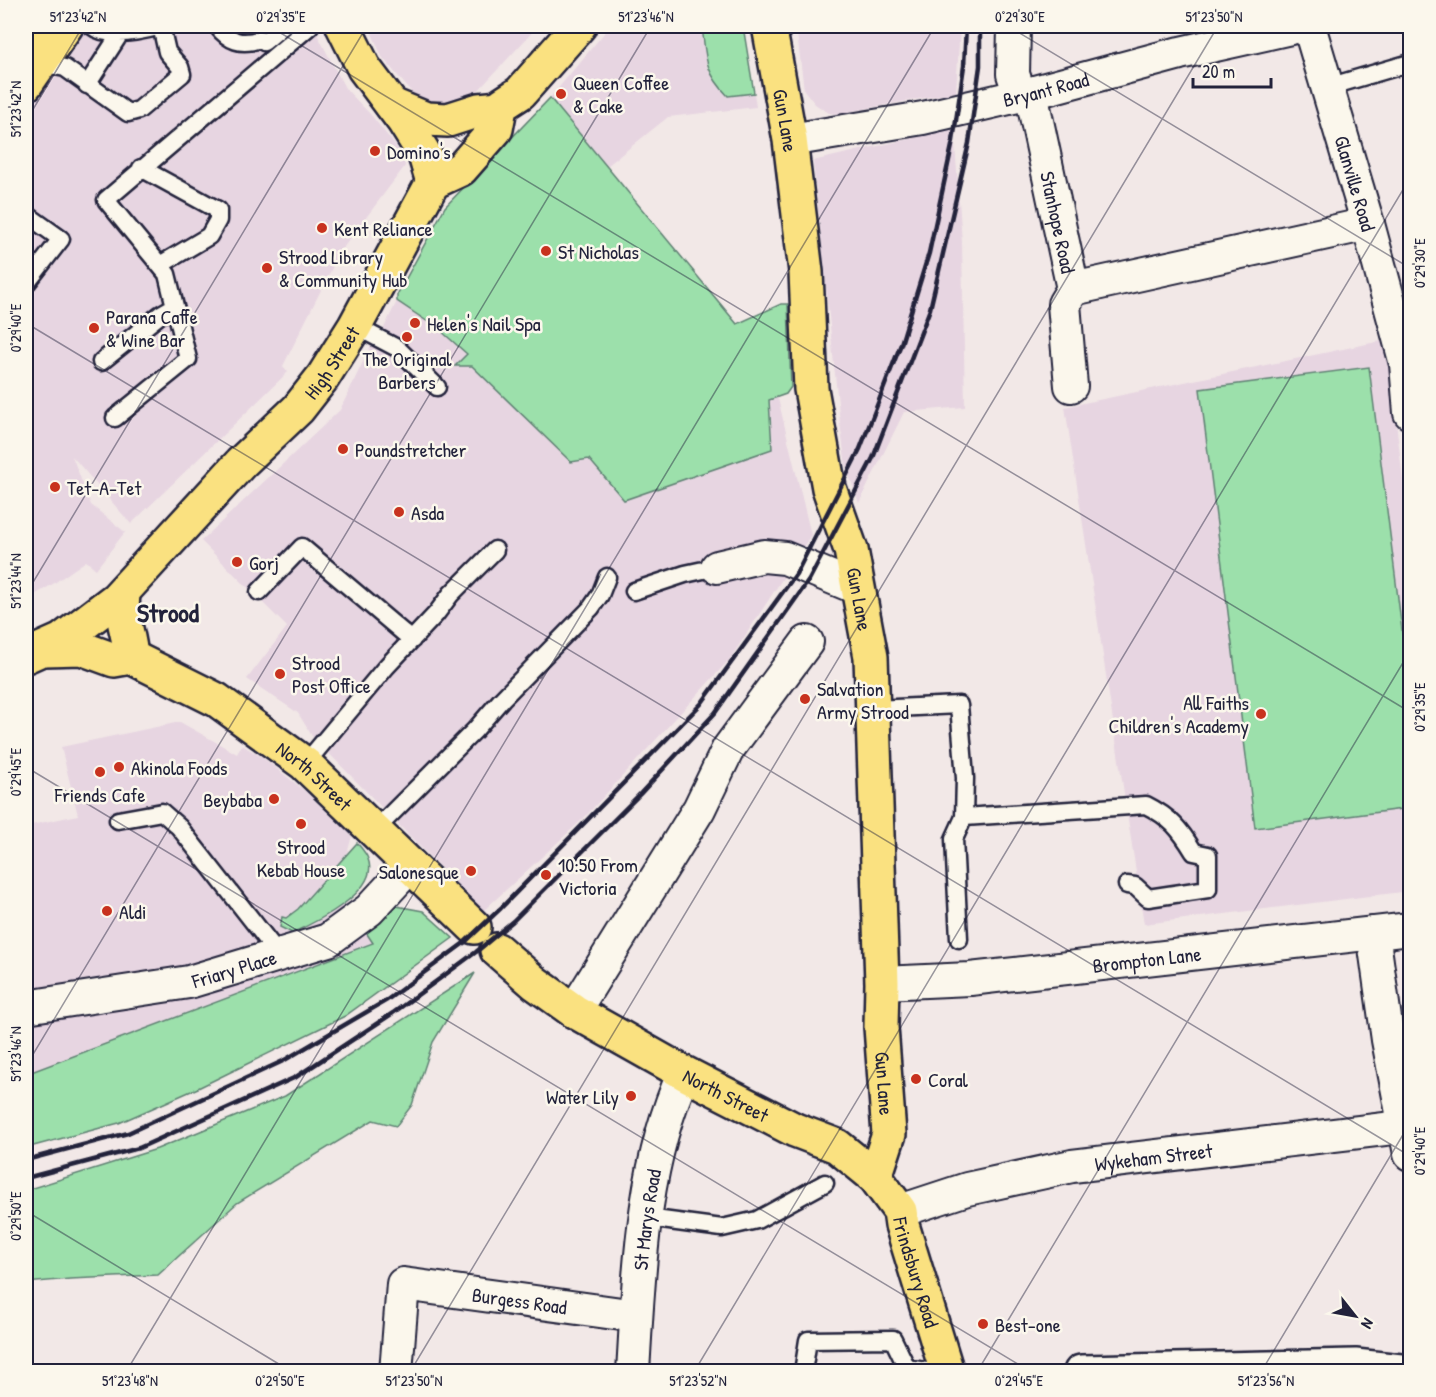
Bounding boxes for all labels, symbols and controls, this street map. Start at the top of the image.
text: 51°23'42"N [50,6,106,27]
text: 0°29'35"E [256,6,306,27]
text: 51°23'46"N [618,6,674,27]
text: 0°29'30"E [995,6,1045,27]
text: 51°23'50"N [1185,6,1243,27]
scale bar [1193,51,1271,89]
text: 20 m [1202,59,1235,84]
street label: Bryant Road [1000,65,1092,113]
place label: Queen Coffee & Cake [573,69,669,119]
text: 51°23'42"N [5,81,26,137]
marker: Queen Coffee & Cake [554,87,568,101]
street label: Gun Lane [767,87,805,153]
street label: Glanville Road [1329,132,1383,234]
place label: Domino's [387,138,451,165]
marker: Domino's [368,144,382,158]
street label: Stanhope Road [1035,169,1083,276]
place label: Kent Reliance [334,215,432,242]
marker: Kent Reliance [315,221,329,235]
place label: St Nicholas [558,238,639,265]
text: 0°29'30"E [1409,238,1430,288]
place label: Strood Library & Community Hub [279,243,407,293]
marker: St Nicholas [539,244,553,258]
marker: Strood Library & Community Hub [260,261,274,275]
text: 0°29'40"E [5,303,26,352]
place label: Parana Caffe & Wine Bar [106,303,198,353]
place label: Helen's Nail Spa [427,310,541,337]
marker: Helen's Nail Spa [408,316,422,330]
street label: High Street [297,320,366,404]
marker: Parana Caffe & Wine Bar [87,321,101,335]
marker: The Original Barbers [400,330,414,344]
place label: The Original Barbers [362,345,452,395]
place label: Poundstretcher [355,436,467,463]
marker: Poundstretcher [336,442,350,456]
place label: Tet-A-Tet [67,474,142,501]
marker: Tet-A-Tet [48,480,62,494]
place label: Asda [411,499,444,526]
marker: Asda [392,505,406,519]
place label: Gorj [249,549,279,576]
text: 51°23'44"N [5,553,26,609]
marker: Gorj [230,555,244,569]
street label: Gun Lane [841,565,879,633]
district label: Strood [137,595,200,630]
place label: Strood Post Office [292,649,371,699]
marker: Strood Post Office [273,667,287,681]
place label: Salvation Army Strood [817,675,909,725]
text: 0°29'35"E [1409,682,1430,732]
place label: All Faiths Children's Academy [1109,689,1249,739]
marker: Salvation Army Strood [798,692,812,706]
marker: All Faiths Children's Academy [1254,707,1268,721]
street label: North Street [271,734,359,817]
text: 0°29'45"E [5,747,26,796]
place label: Akinola Foods [131,754,228,781]
marker: Akinola Foods [112,760,126,774]
marker: Friends Cafe [93,765,107,779]
place label: Friends Cafe [54,781,145,808]
place label: Beybaba [203,786,262,813]
marker: Beybaba [267,792,281,806]
marker: Strood Kebab House [294,817,308,831]
place label: Strood Kebab House [257,833,345,883]
place label: 10:50 From Victoria [558,851,638,901]
place label: Salonesque [379,858,459,885]
marker: Salonesque [464,864,478,878]
marker: 10:50 From Victoria [539,868,553,882]
place label: Aldi [119,898,146,925]
marker: Aldi [100,904,114,918]
street label: Brompton Lane [1091,939,1202,978]
street label: Friary Place [188,943,280,994]
text: 51°23'46"N [5,1026,26,1082]
street label: Gun Lane [869,1051,901,1116]
street label: North Street [679,1061,775,1128]
place label: Coral [928,1066,969,1093]
marker: Coral [909,1072,923,1086]
place label: Water Lily [546,1083,619,1110]
marker: Water Lily [624,1089,638,1103]
text: 0°29'40"E [1409,1126,1430,1175]
street label: Wykeham Street [1093,1136,1215,1177]
street label: St Marys Road [626,1166,667,1271]
text: 0°29'50"E [5,1191,26,1241]
street label: Frindsbury Road [887,1214,946,1331]
street label: Burgess Road [470,1280,569,1320]
north arrow [1325,1286,1385,1346]
place label: Best-one [995,1311,1061,1338]
text: N [1356,1314,1379,1333]
marker: Best-one [976,1317,990,1331]
text: 51°23'48"N [102,1370,158,1391]
text: 0°29'50"E [255,1370,305,1391]
text: 51°23'50"N [385,1370,443,1391]
text: 51°23'52"N [669,1370,727,1391]
text: 0°29'45"E [995,1370,1044,1391]
text: 51°23'56"N [1238,1370,1294,1391]

